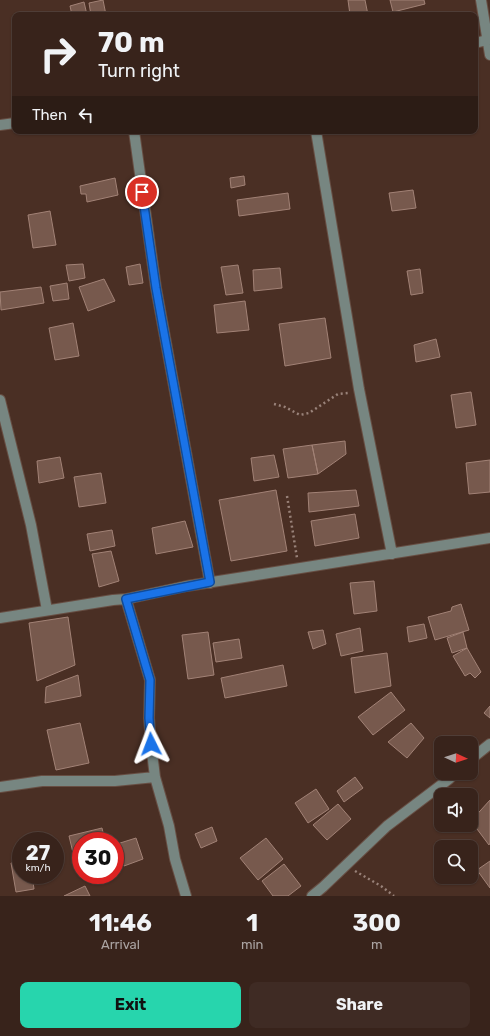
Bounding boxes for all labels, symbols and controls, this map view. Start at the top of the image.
text: 70 m [98,26,165,59]
icon: right [32,28,84,80]
text: Turn right [98,60,180,82]
icon: left [75,104,97,126]
text: Then [32,106,67,124]
pin [125,175,159,209]
icon: arrive [131,181,153,203]
position arrow [130,723,172,765]
north arrow [434,736,478,780]
map controls [434,736,478,884]
button: sound [434,788,478,832]
speed limit sign: 30 [72,832,124,884]
button: search [434,840,478,884]
text: 27 [26,841,50,865]
text: km/h [26,862,50,874]
text: 11:46 [89,909,152,937]
text: 1 [246,909,258,937]
text: 300 [352,909,401,937]
text: Arrival [101,937,140,952]
text: min [241,937,263,952]
text: m [371,937,383,952]
button: Exit [20,982,241,1028]
button: Share [249,982,470,1028]

